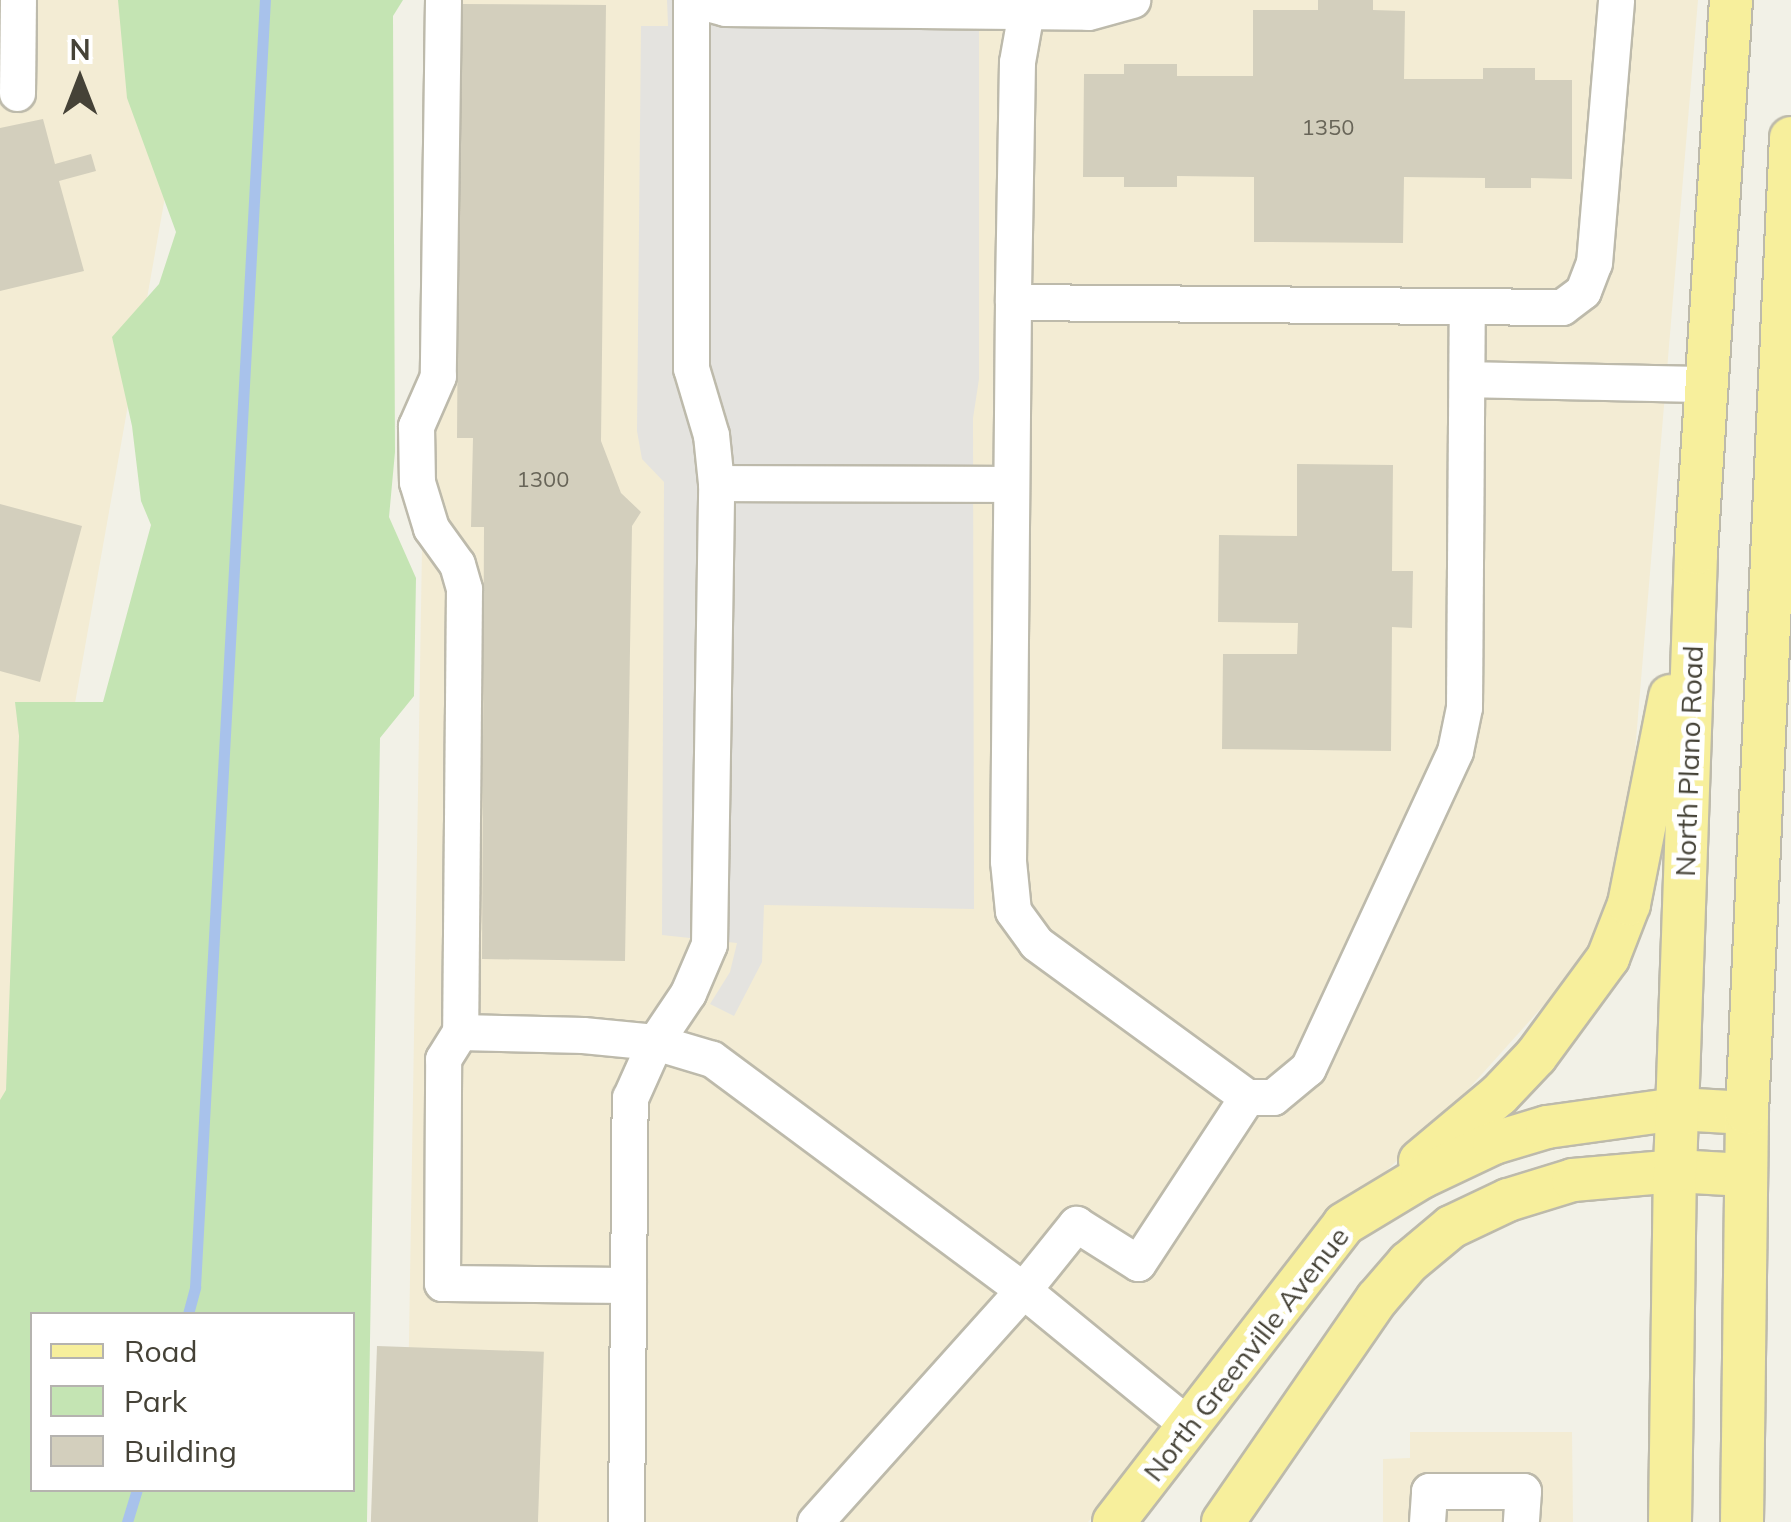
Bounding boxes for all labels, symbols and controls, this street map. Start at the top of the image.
north arrow [30,30,130,130]
text: N [69,32,91,67]
house number: 1350 [1302,115,1354,141]
house number: 1300 [517,467,569,493]
street label: North Plano Road [1668,645,1710,877]
street label: North Greenville Avenue [1136,1220,1356,1488]
legend [30,1312,355,1492]
text: Road [124,1332,198,1370]
text: Park [124,1382,187,1420]
text: Building [124,1432,237,1470]

